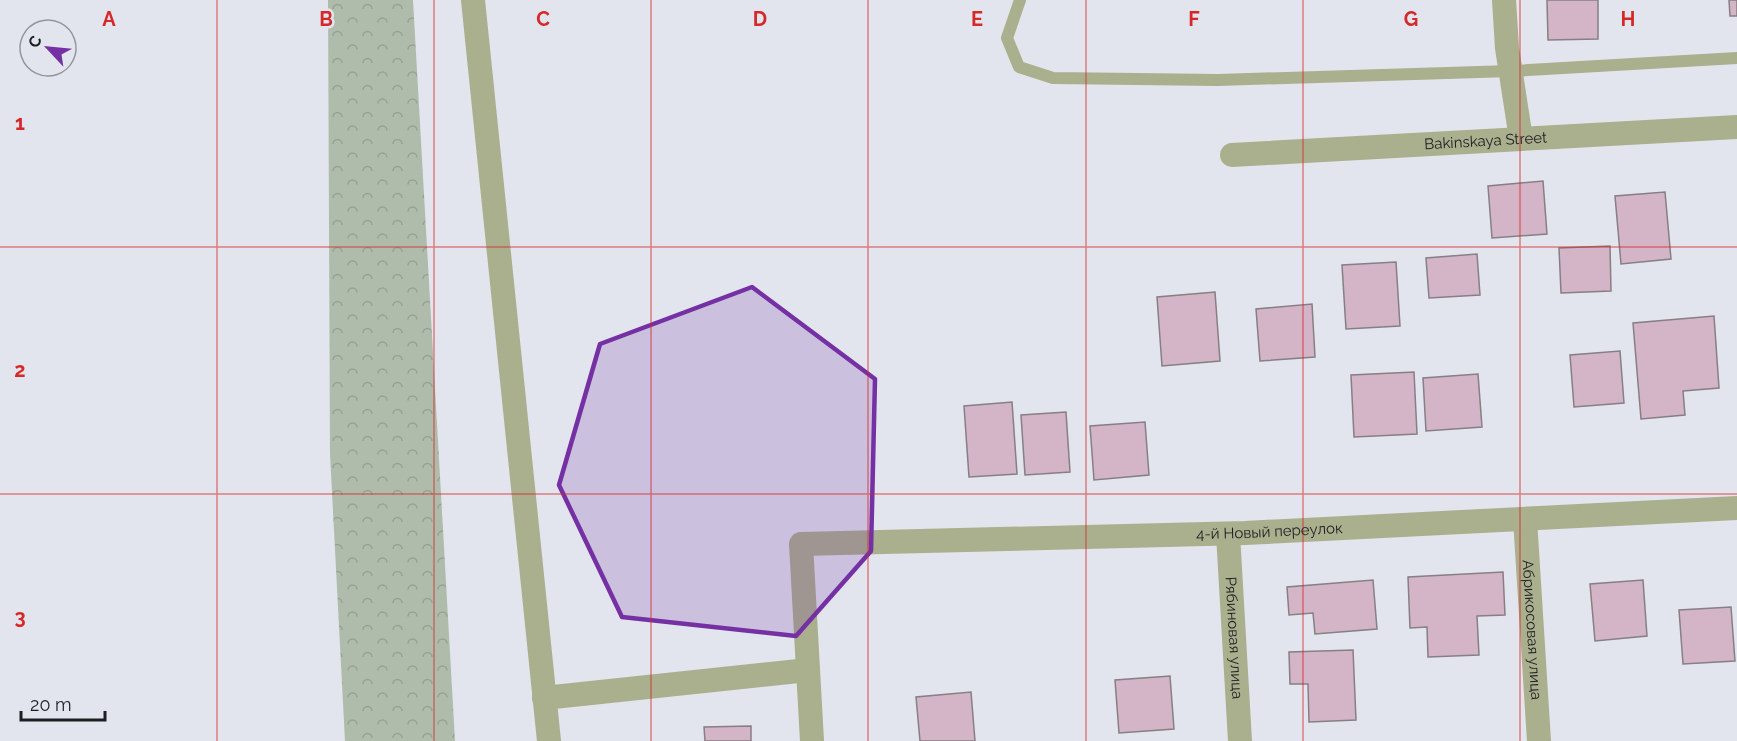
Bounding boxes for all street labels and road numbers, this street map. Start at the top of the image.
street label: Bakinskaya Street [1424,129,1547,153]
street label: 4-й Новый переулок [1196,519,1343,543]
street label: Абрикосовая улица [1519,559,1545,700]
street label: Рябиновая улица [1221,576,1247,700]

